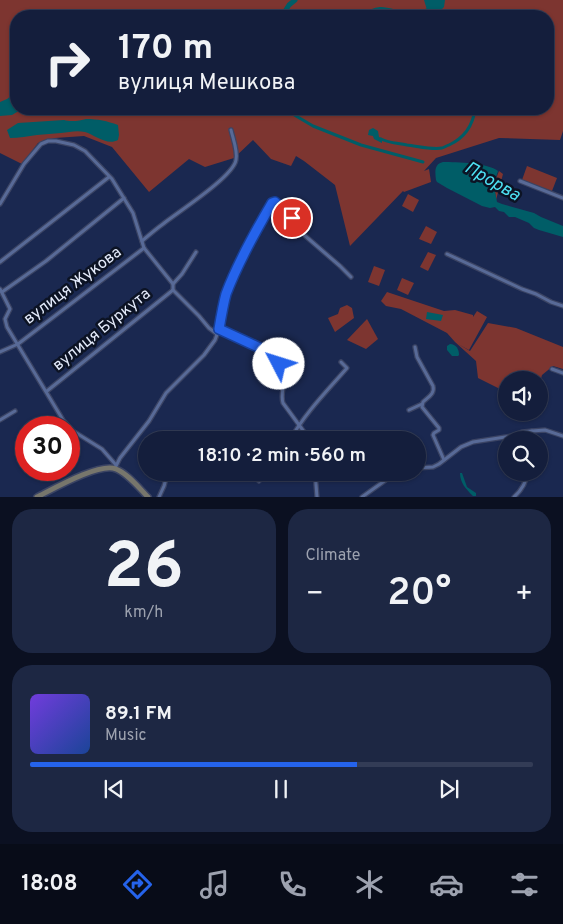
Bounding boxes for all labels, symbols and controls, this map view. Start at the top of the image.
text: 170 m [118,27,213,71]
icon: right [35,30,100,95]
text: вулиця Мешкова [118,70,295,97]
water label: Прорва [460,157,525,207]
pin [271,197,313,239]
icon: arrive [278,204,306,232]
street label: вулиця Жукова [20,243,126,329]
street label: вулиця Буркута [49,284,155,376]
position arrow [252,337,304,389]
map controls [498,371,548,481]
button: sound [498,371,548,421]
speed limit sign: 30 [15,416,80,481]
button: search [498,431,548,481]
text: 18:10 · 2 min · 560 m [198,444,366,468]
text: 26 [104,529,184,611]
text: Climate [306,546,360,566]
text: 20° [387,570,451,619]
text: − [306,577,324,613]
text: + [515,577,533,613]
text: km/h [124,603,163,623]
text: 89.1 FM [105,702,172,726]
text: Music [105,726,146,746]
icon: previous [100,775,128,803]
icon: pause [267,775,295,803]
icon: next [435,775,463,803]
icon: directions [120,867,155,902]
icon: music [197,867,232,902]
icon: phone [275,867,310,902]
icon: climate [352,867,387,902]
icon: car [429,867,464,902]
icon: filters [507,867,542,902]
text: 18:08 [21,871,77,898]

